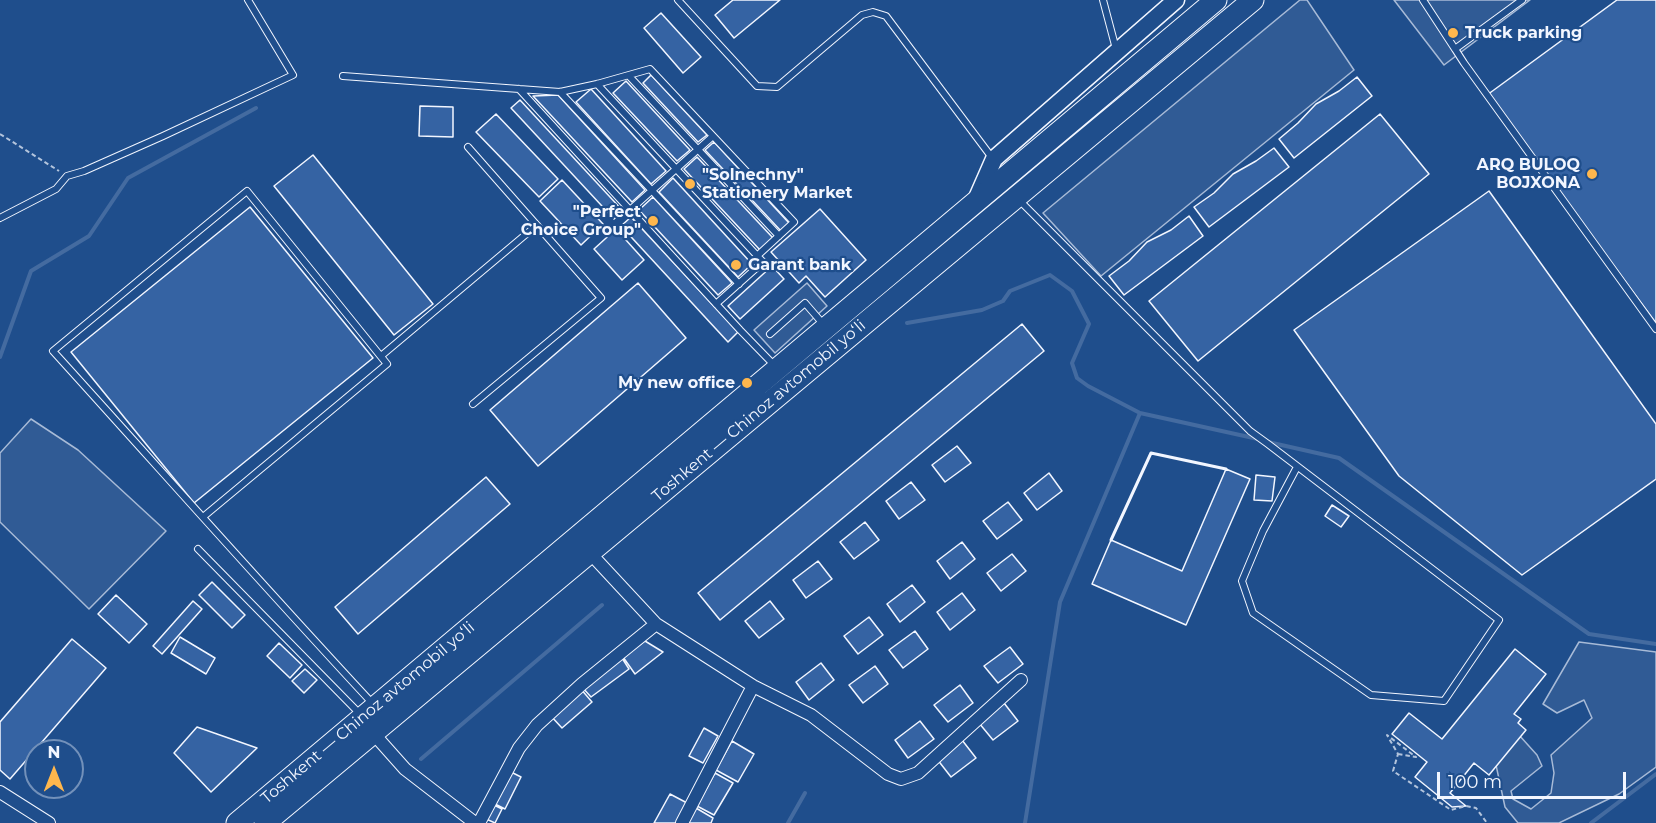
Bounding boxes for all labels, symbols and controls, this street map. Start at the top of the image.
place label: Truck parking [1465,23,1582,43]
marker: Truck parking [1446,26,1460,40]
place label: ARQ BULOQ BOJXONA [1477,155,1580,193]
place label: "Solnechny" Stationery Market [702,165,852,203]
marker: ARQ BULOQ BOJXONA [1585,167,1599,181]
marker: "Solnechny" Stationery Market [683,177,697,191]
place label: "Perfect Choice Group" [521,202,641,240]
marker: "Perfect Choice Group" [646,214,660,228]
place label: Garant bank [748,255,851,275]
marker: Garant bank [729,258,743,272]
street label: Toshkent — Chinoz avtomobil yoʻli [648,316,870,506]
place label: My new office [618,373,735,393]
marker: My new office [740,376,754,390]
street label: Toshkent — Chinoz avtomobil yoʻli [257,618,479,808]
north arrow [24,739,84,799]
text: N [48,743,60,762]
scale bar [1440,760,1629,798]
text: 100 m [1448,771,1502,793]

